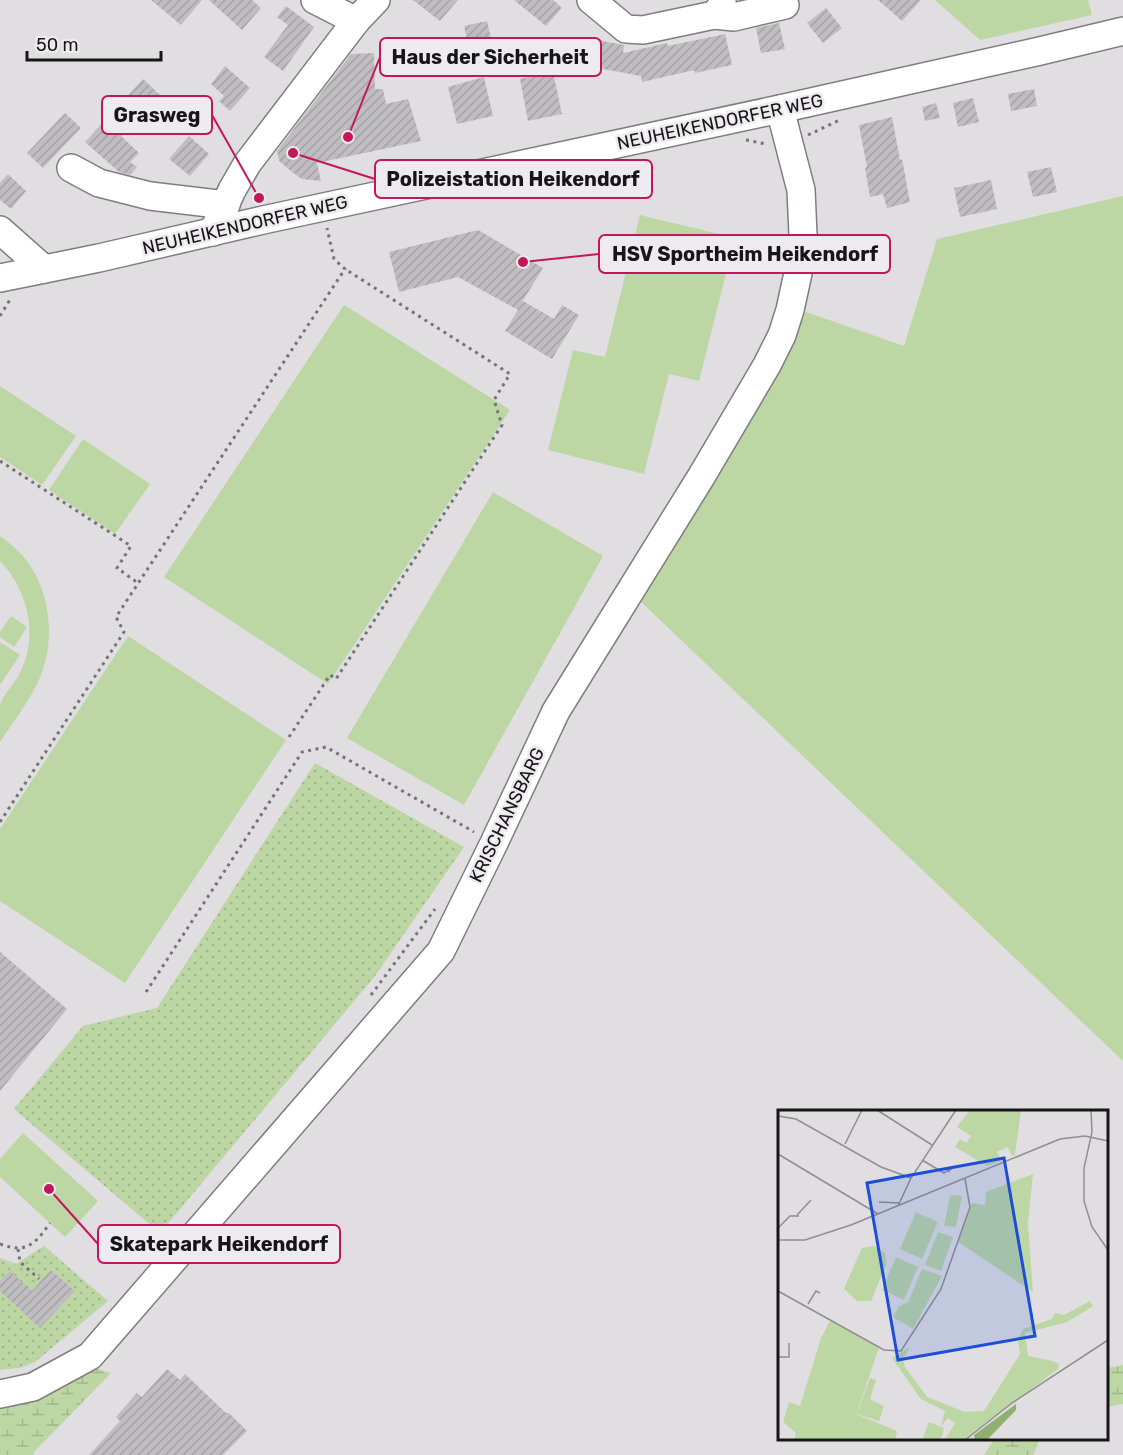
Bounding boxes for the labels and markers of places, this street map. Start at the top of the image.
callout: Haus der Sicherheit [380,38,601,76]
callout: Grasweg [102,96,212,134]
callout: Polizeistation Heikendorf [375,160,652,198]
callout: HSV Sportheim Heikendorf [599,235,890,273]
callout: Skatepark Heikendorf [98,1225,340,1263]

